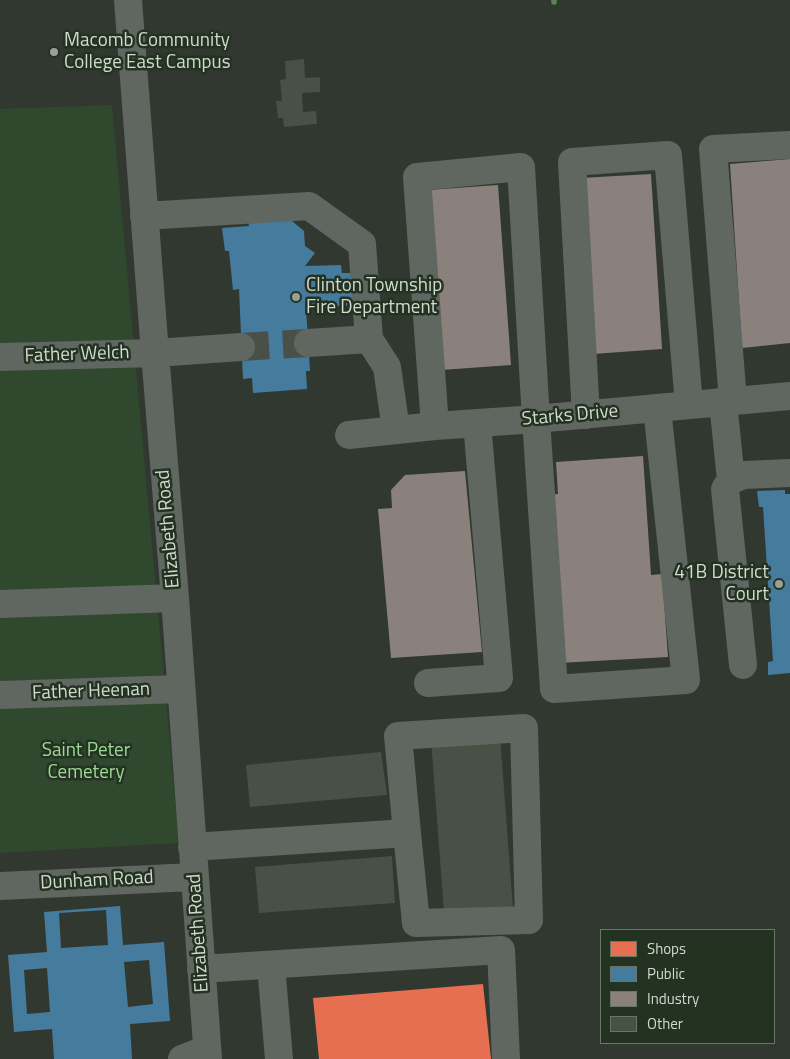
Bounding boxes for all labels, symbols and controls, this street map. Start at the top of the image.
place label: Macomb Community College East Campus [64,30,230,74]
marker: Macomb Community College East Campus [48,46,60,58]
place label: Clinton Township Fire Department [306,275,442,319]
marker: Clinton Township Fire Department [290,291,302,303]
street label: Father Welch [24,342,130,368]
street label: Starks Drive [521,400,619,432]
street label: Elizabeth Road [152,469,186,589]
place label: 41B District Court [674,562,769,606]
marker: 41B District Court [773,578,785,590]
street label: Father Heenan [32,679,150,705]
park label: Saint Peter Cemetery [42,740,130,784]
street label: Dunham Road [40,867,154,895]
street label: Elizabeth Road [183,873,215,993]
legend [600,929,775,1044]
text: Shops [647,937,686,960]
text: Public [647,962,685,985]
text: Industry [647,987,699,1010]
text: Other [647,1012,683,1035]

